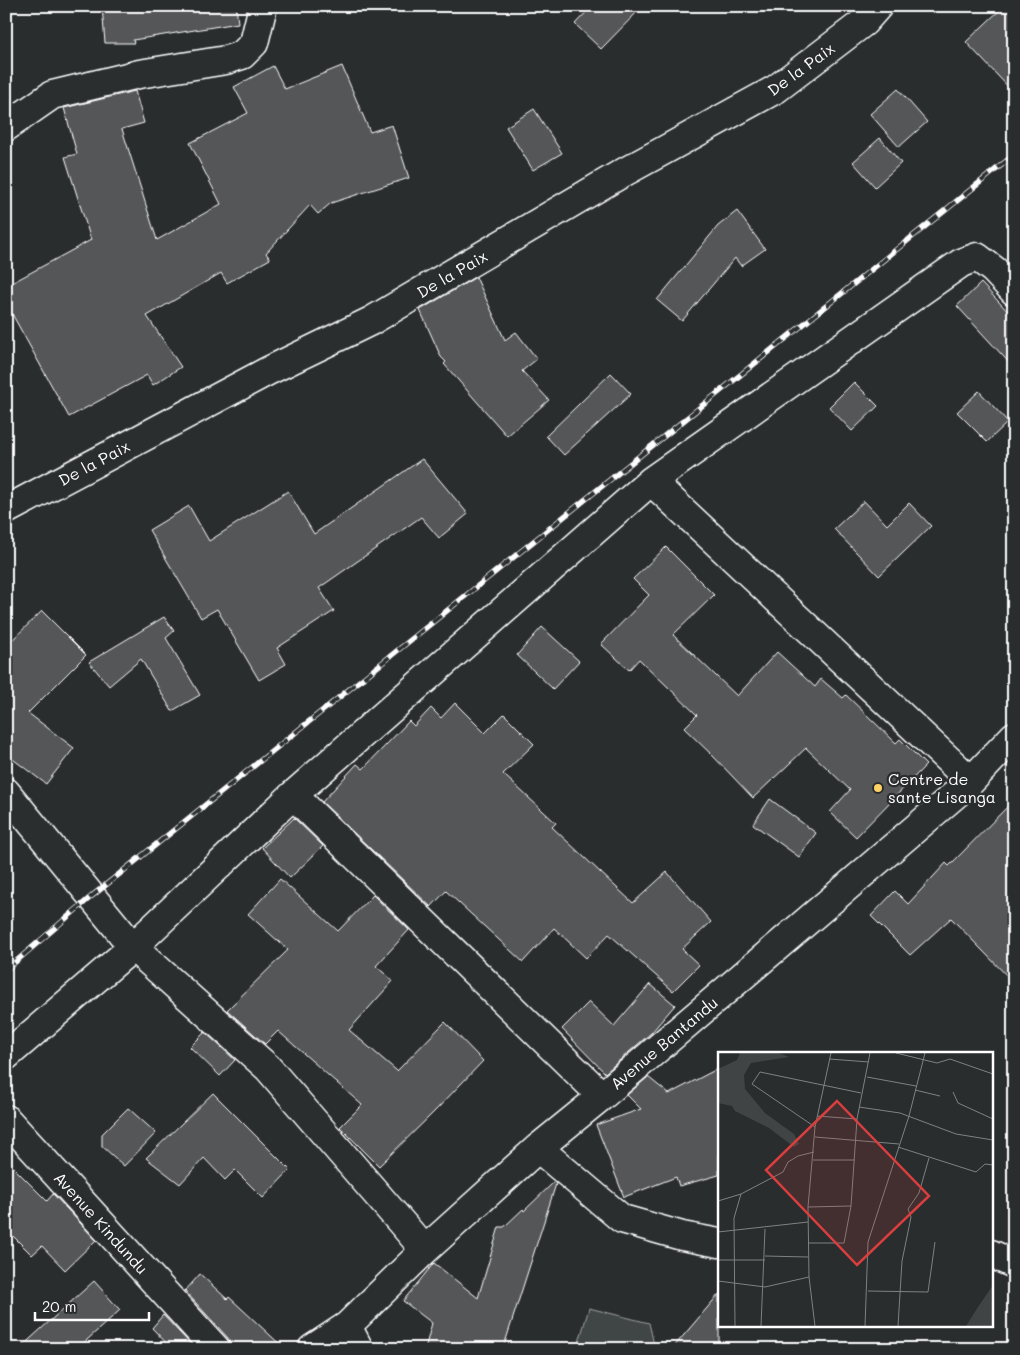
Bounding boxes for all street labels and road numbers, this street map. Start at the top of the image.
street label: De la Paix [763,37,838,100]
street label: De la Paix [413,245,491,302]
street label: De la Paix [54,435,133,490]
street label: Avenue Bantandu [606,991,722,1094]
street label: Avenue Kindundu [50,1167,153,1278]

